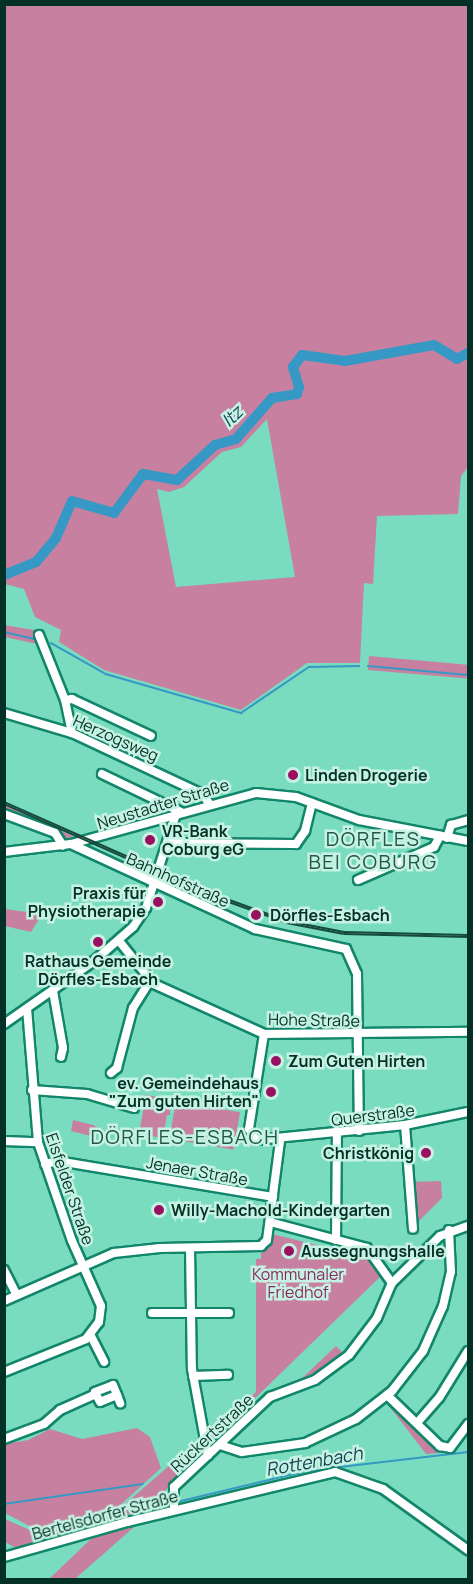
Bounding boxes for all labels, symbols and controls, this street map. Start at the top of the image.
water label: Itz [217,401,247,431]
street label: Herzogsweg [70,711,162,765]
place label: Linden Drogerie [305,765,428,785]
marker: Linden Drogerie [286,768,300,782]
street label: Neustadter Straße [95,775,231,833]
place label: VR-Bank Coburg eG [162,821,244,859]
district label: DÖRFLES BEI COBURG [308,826,438,873]
marker: VR-Bank Coburg eG [143,833,157,847]
street label: Bahnhofstraße [124,849,232,911]
place label: Praxis für Physiotherapie [28,883,146,921]
marker: Praxis für Physiotherapie [151,895,165,909]
place label: Dörfles-Esbach [270,905,390,925]
marker: Dörfles-Esbach [247,906,265,924]
marker: Rathaus Gemeinde Dörfles-Esbach [91,935,105,949]
place label: Rathaus Gemeinde Dörfles-Esbach [25,951,171,989]
street label: Hohe Straße [268,1010,360,1030]
place label: Zum Guten Hirten [288,1051,425,1071]
marker: Zum Guten Hirten [269,1054,283,1068]
place label: ev. Gemeindehaus "Zum guten Hirten" [109,1073,259,1111]
marker: ev. Gemeindehaus "Zum guten Hirten" [264,1085,278,1099]
street label: Querstraße [330,1100,416,1130]
district label: DÖRFLES-ESBACH [90,1124,280,1148]
street label: Eisfelder Straße [42,1131,98,1247]
place label: Christkönig [323,1143,414,1163]
marker: Christkönig [419,1146,433,1160]
street label: Jenaer Straße [145,1153,249,1189]
place label: Willy-Machold-Kindergarten [171,1200,390,1220]
marker: Willy-Machold-Kindergarten [152,1203,166,1217]
place label: Aussegnungshalle [301,1241,445,1261]
marker: Aussegnungshalle [282,1244,296,1258]
park label: Kommunaler Friedhof [252,1264,344,1302]
street label: Rückertstraße [167,1390,257,1476]
water label: Rottenbach [264,1442,364,1480]
street label: Bertelsdorfer Straße [30,1486,180,1544]

